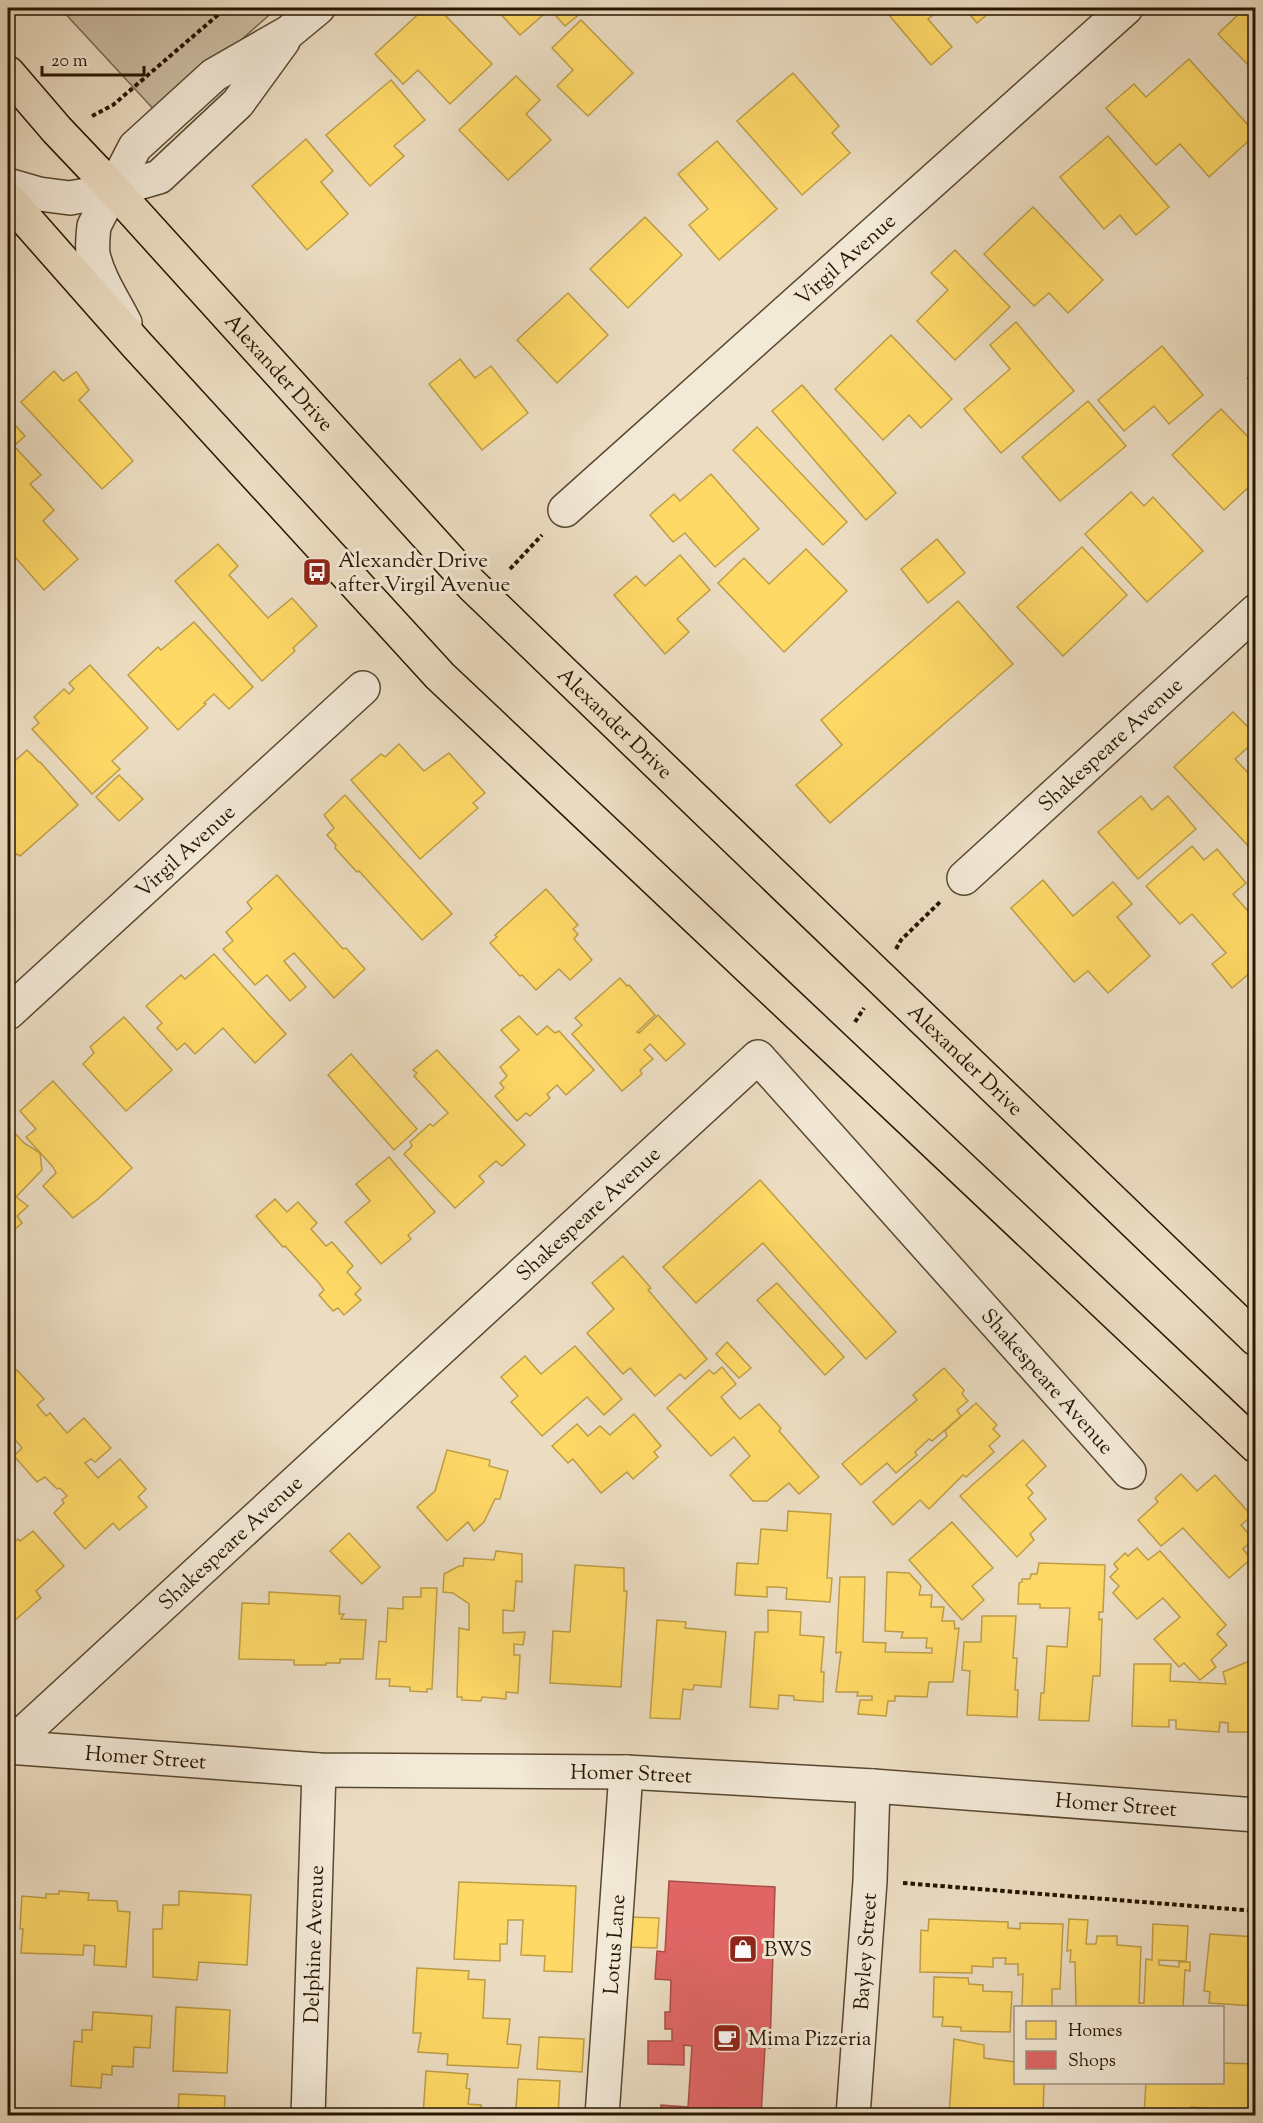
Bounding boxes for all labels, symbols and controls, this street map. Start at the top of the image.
scale bar [42,39,144,77]
text: 20 m [51,49,88,75]
street label: Virgil Avenue [789,207,904,314]
street label: Alexander Drive [216,308,339,439]
place label: Alexander Drive after Virgil Avenue [338,547,510,601]
bus stop icon: Alexander Drive after Virgil Avenue [301,556,333,588]
street label: Alexander Drive [550,662,679,787]
street label: Shakespeare Avenue [1032,672,1191,820]
street label: Virgil Avenue [130,799,243,906]
street label: Alexander Drive [900,998,1029,1124]
street label: Shakespeare Avenue [510,1141,668,1289]
street label: Shakespeare Avenue [973,1303,1120,1462]
street label: Shakespeare Avenue [153,1470,311,1618]
street label: Homer Street [84,1740,207,1779]
street label: Homer Street [570,1759,693,1793]
street label: Homer Street [1054,1787,1178,1826]
street label: Delphine Avenue [298,1864,333,2024]
street label: Bayley Street [848,1892,886,2011]
street label: Lotus Lane [598,1893,634,1996]
shop icon: BWS [727,1933,759,1965]
place label: BWS [764,1936,812,1966]
legend [1014,2006,1224,2084]
text: Homes [1068,2019,1122,2045]
cafe icon: Mima Pizzeria [711,2022,743,2054]
place label: Mima Pizzeria [748,2025,872,2055]
text: Shops [1068,2049,1116,2075]

